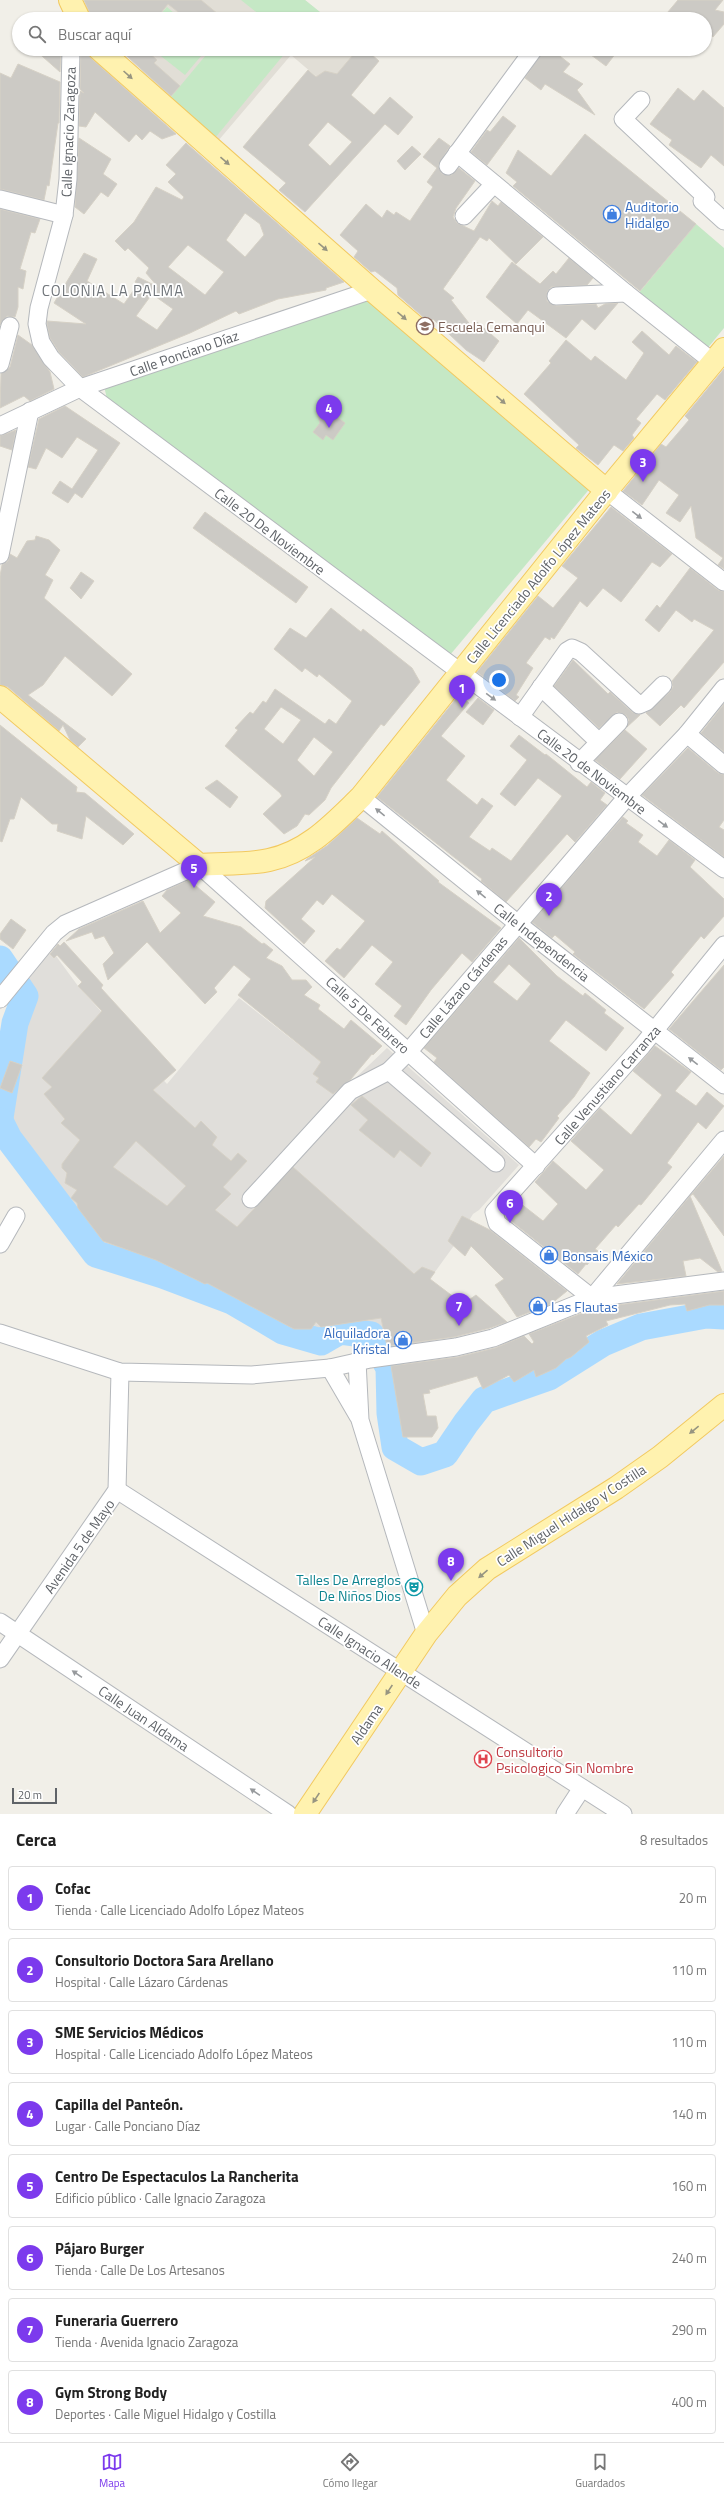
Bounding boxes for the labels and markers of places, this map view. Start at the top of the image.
place label: Auditorio Hidalgo [625,196,679,233]
shop icon: Auditorio Hidalgo [602,204,622,224]
school or university icon: Escuela Cemanqui [415,316,435,336]
place label: Escuela Cemanqui [438,316,545,337]
pin: 4 [316,395,342,428]
pin: 3 [630,449,656,482]
pin: 1 [449,675,475,708]
pin: 5 [181,855,207,888]
pin: 2 [536,883,562,916]
pin: 6 [497,1190,523,1223]
shop icon: Bonsais México [539,1245,559,1265]
place label: Bonsais México [562,1245,653,1266]
pin: 7 [446,1293,472,1326]
shop icon: Las Flautas [528,1296,548,1316]
place label: Las Flautas [551,1296,618,1317]
place label: Alquiladora Kristal [324,1322,390,1359]
shop icon: Alquiladora Kristal [393,1330,413,1350]
pin: 8 [438,1548,464,1581]
place label: Talles De Arreglos De Niños Dios [296,1569,401,1606]
theatre icon: Talles De Arreglos De Niños Dios [404,1577,424,1597]
place label: Consultorio Psicologico Sin Nombre [496,1741,634,1778]
hospital icon: Consultorio Psicologico Sin Nombre [473,1749,493,1769]

